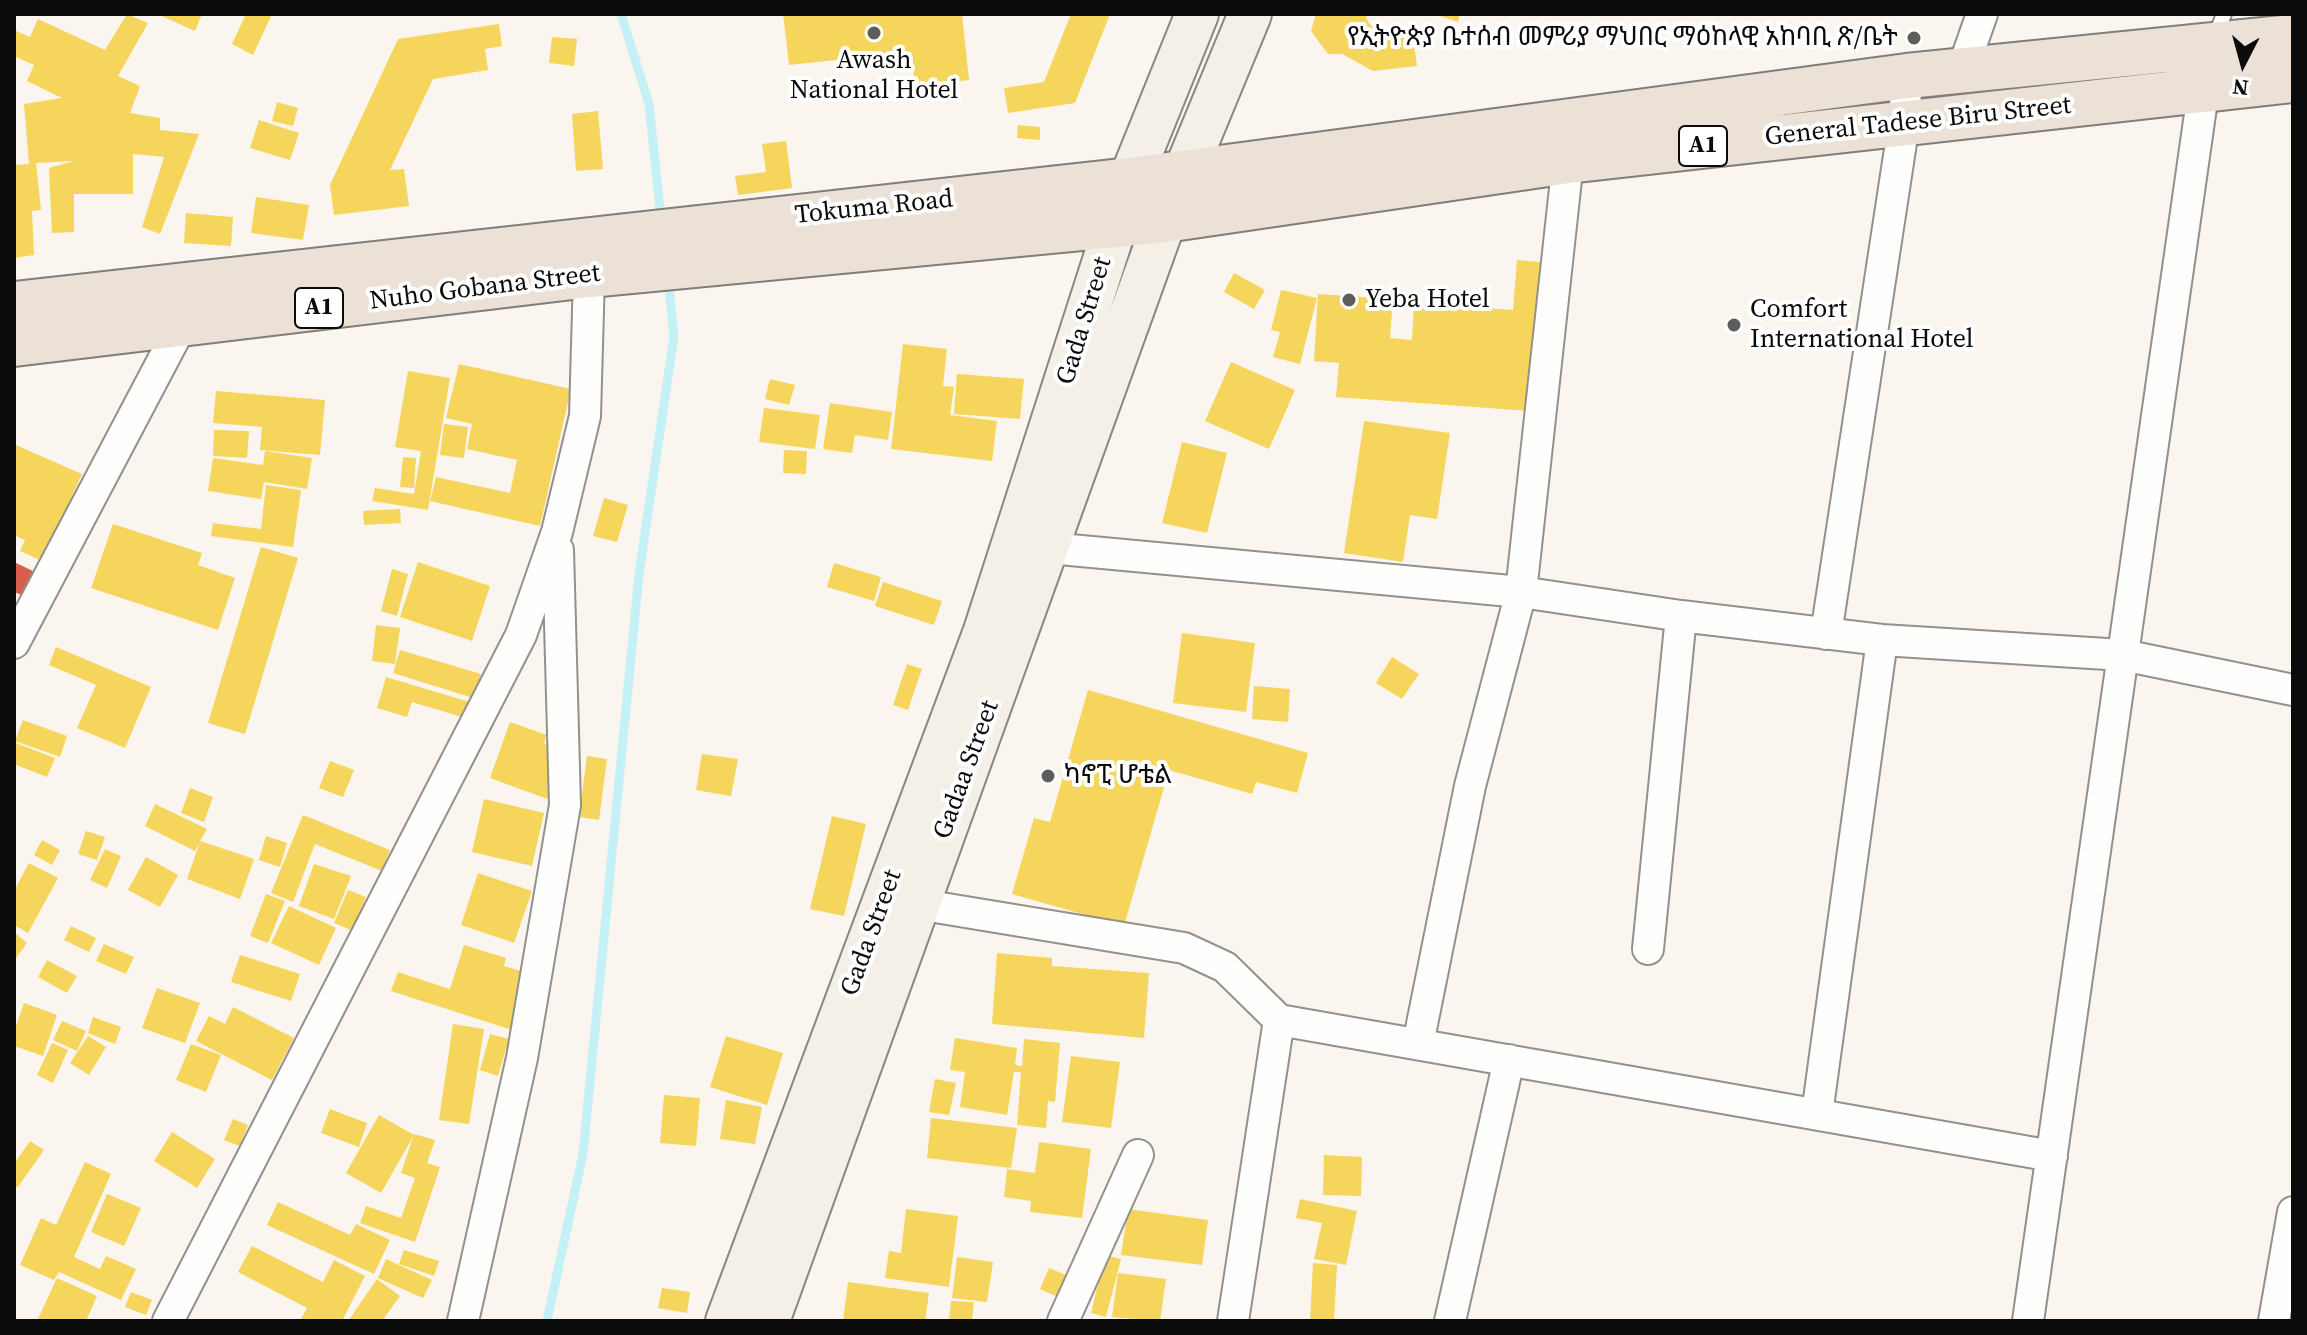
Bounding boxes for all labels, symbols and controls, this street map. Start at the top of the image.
place label: የኢትዮጵያ ቤተሰብ መምሪያ ማህበር ማዕከላዊ አከባቢ ጽ/ቤት [1347,22,1898,54]
marker: Awash National Hotel [865,24,883,42]
north arrow [2203,24,2283,104]
marker: የኢትዮጵያ ቤተሰብ መምሪያ ማህበር ማዕከላዊ አከባቢ ጽ/ቤት [1905,29,1923,47]
place label: Awash National Hotel [790,45,958,106]
text: N [2231,72,2250,104]
street label: General Tadese Biru Street [1763,90,2073,154]
road number: A1 [1679,126,1727,166]
street label: Tokuma Road [793,184,955,232]
street label: Gada Street [1051,253,1119,389]
street label: Nuho Gobana Street [368,258,602,318]
place label: Yeba Hotel [1365,284,1490,316]
road number: A1 [295,288,343,328]
marker: Yeba Hotel [1340,291,1358,309]
place label: Comfort International Hotel [1750,294,1973,356]
marker: Comfort International Hotel [1725,316,1743,334]
street label: Gadaa Street [928,696,1006,844]
place label: ካኖፒ ሆቴል [1064,760,1172,792]
marker: ካኖፒ ሆቴል [1039,767,1057,785]
street label: Gada Street [835,866,909,1000]

